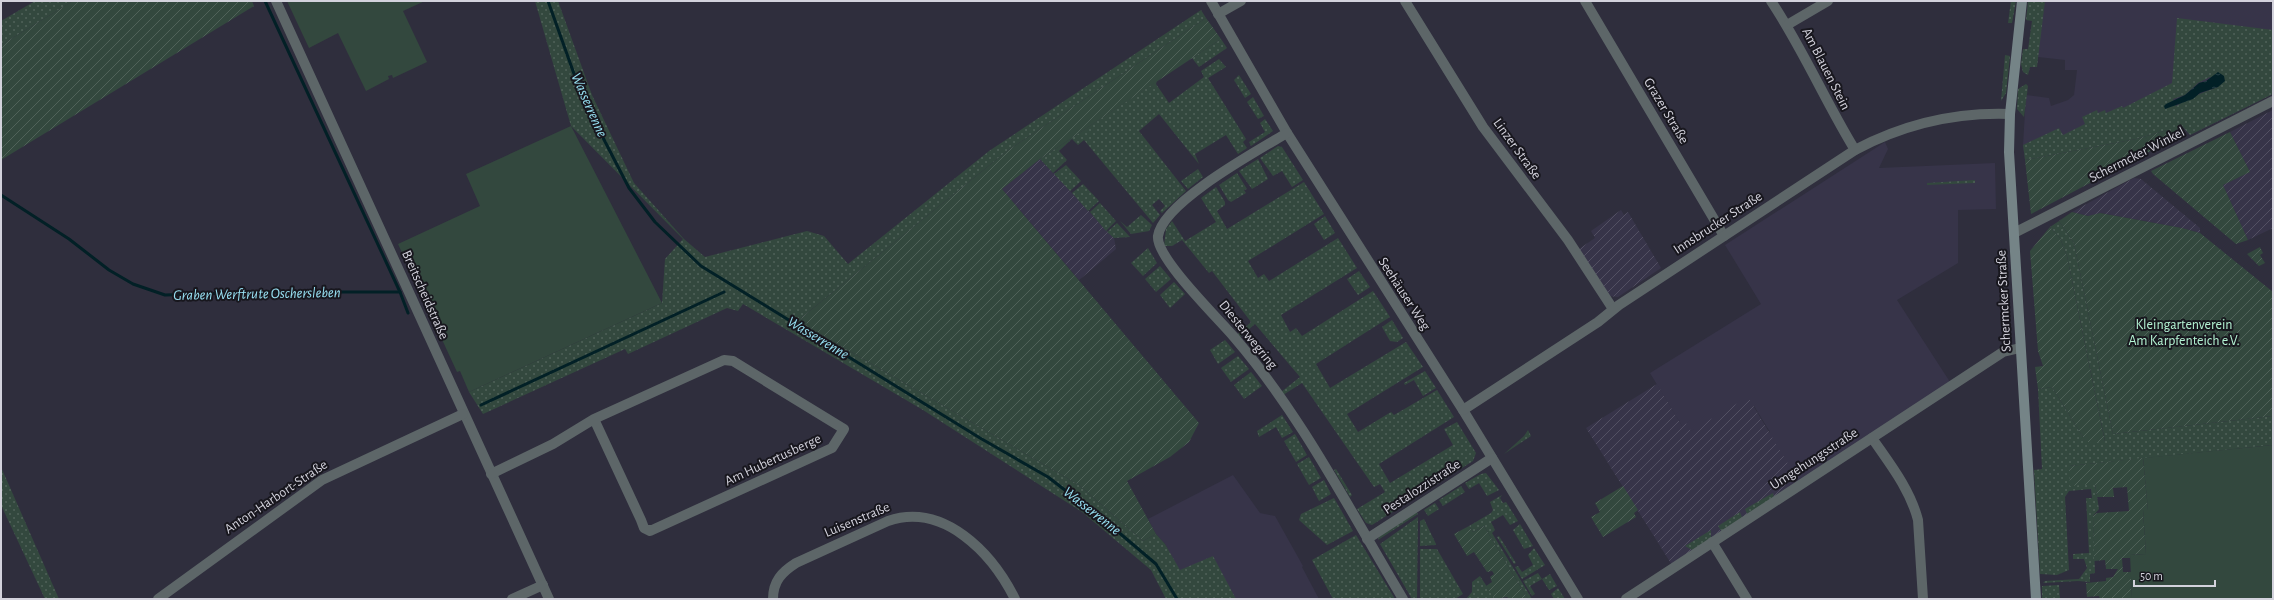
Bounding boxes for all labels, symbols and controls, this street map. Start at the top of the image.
street label: Am Blauen Stein [1799,26,1853,112]
water label: Wasserrenne [568,71,610,140]
street label: Grazer Straße [1641,76,1691,146]
street label: Linzer Straße [1490,116,1544,182]
street label: Schermcker Winkel [2087,125,2187,185]
street label: Innsbrucker Straße [1671,189,1765,257]
street label: Breitscheidstraße [399,248,451,342]
street label: Schermcker Straße [1994,250,2014,352]
street label: Seehäuser Weg [1375,255,1433,333]
water label: Graben Werftrute Oschersleben [173,285,341,303]
street label: Diesterwegring [1216,298,1280,372]
water label: Wasserrenne [785,314,852,362]
park label: Kleingartenverein Am Karpfenteich e.V. [2128,318,2240,348]
street label: Umgehungsstraße [1768,426,1860,492]
street label: Am Hubertusberge [723,432,823,488]
street label: Anton-Harbort-Straße [222,457,330,537]
street label: Pestalozzistraße [1381,457,1463,517]
water label: Wasserrenne [1060,484,1124,538]
street label: Luisenstraße [822,500,892,540]
scale bar [2134,562,2215,588]
text: 50 m [2140,570,2163,582]

